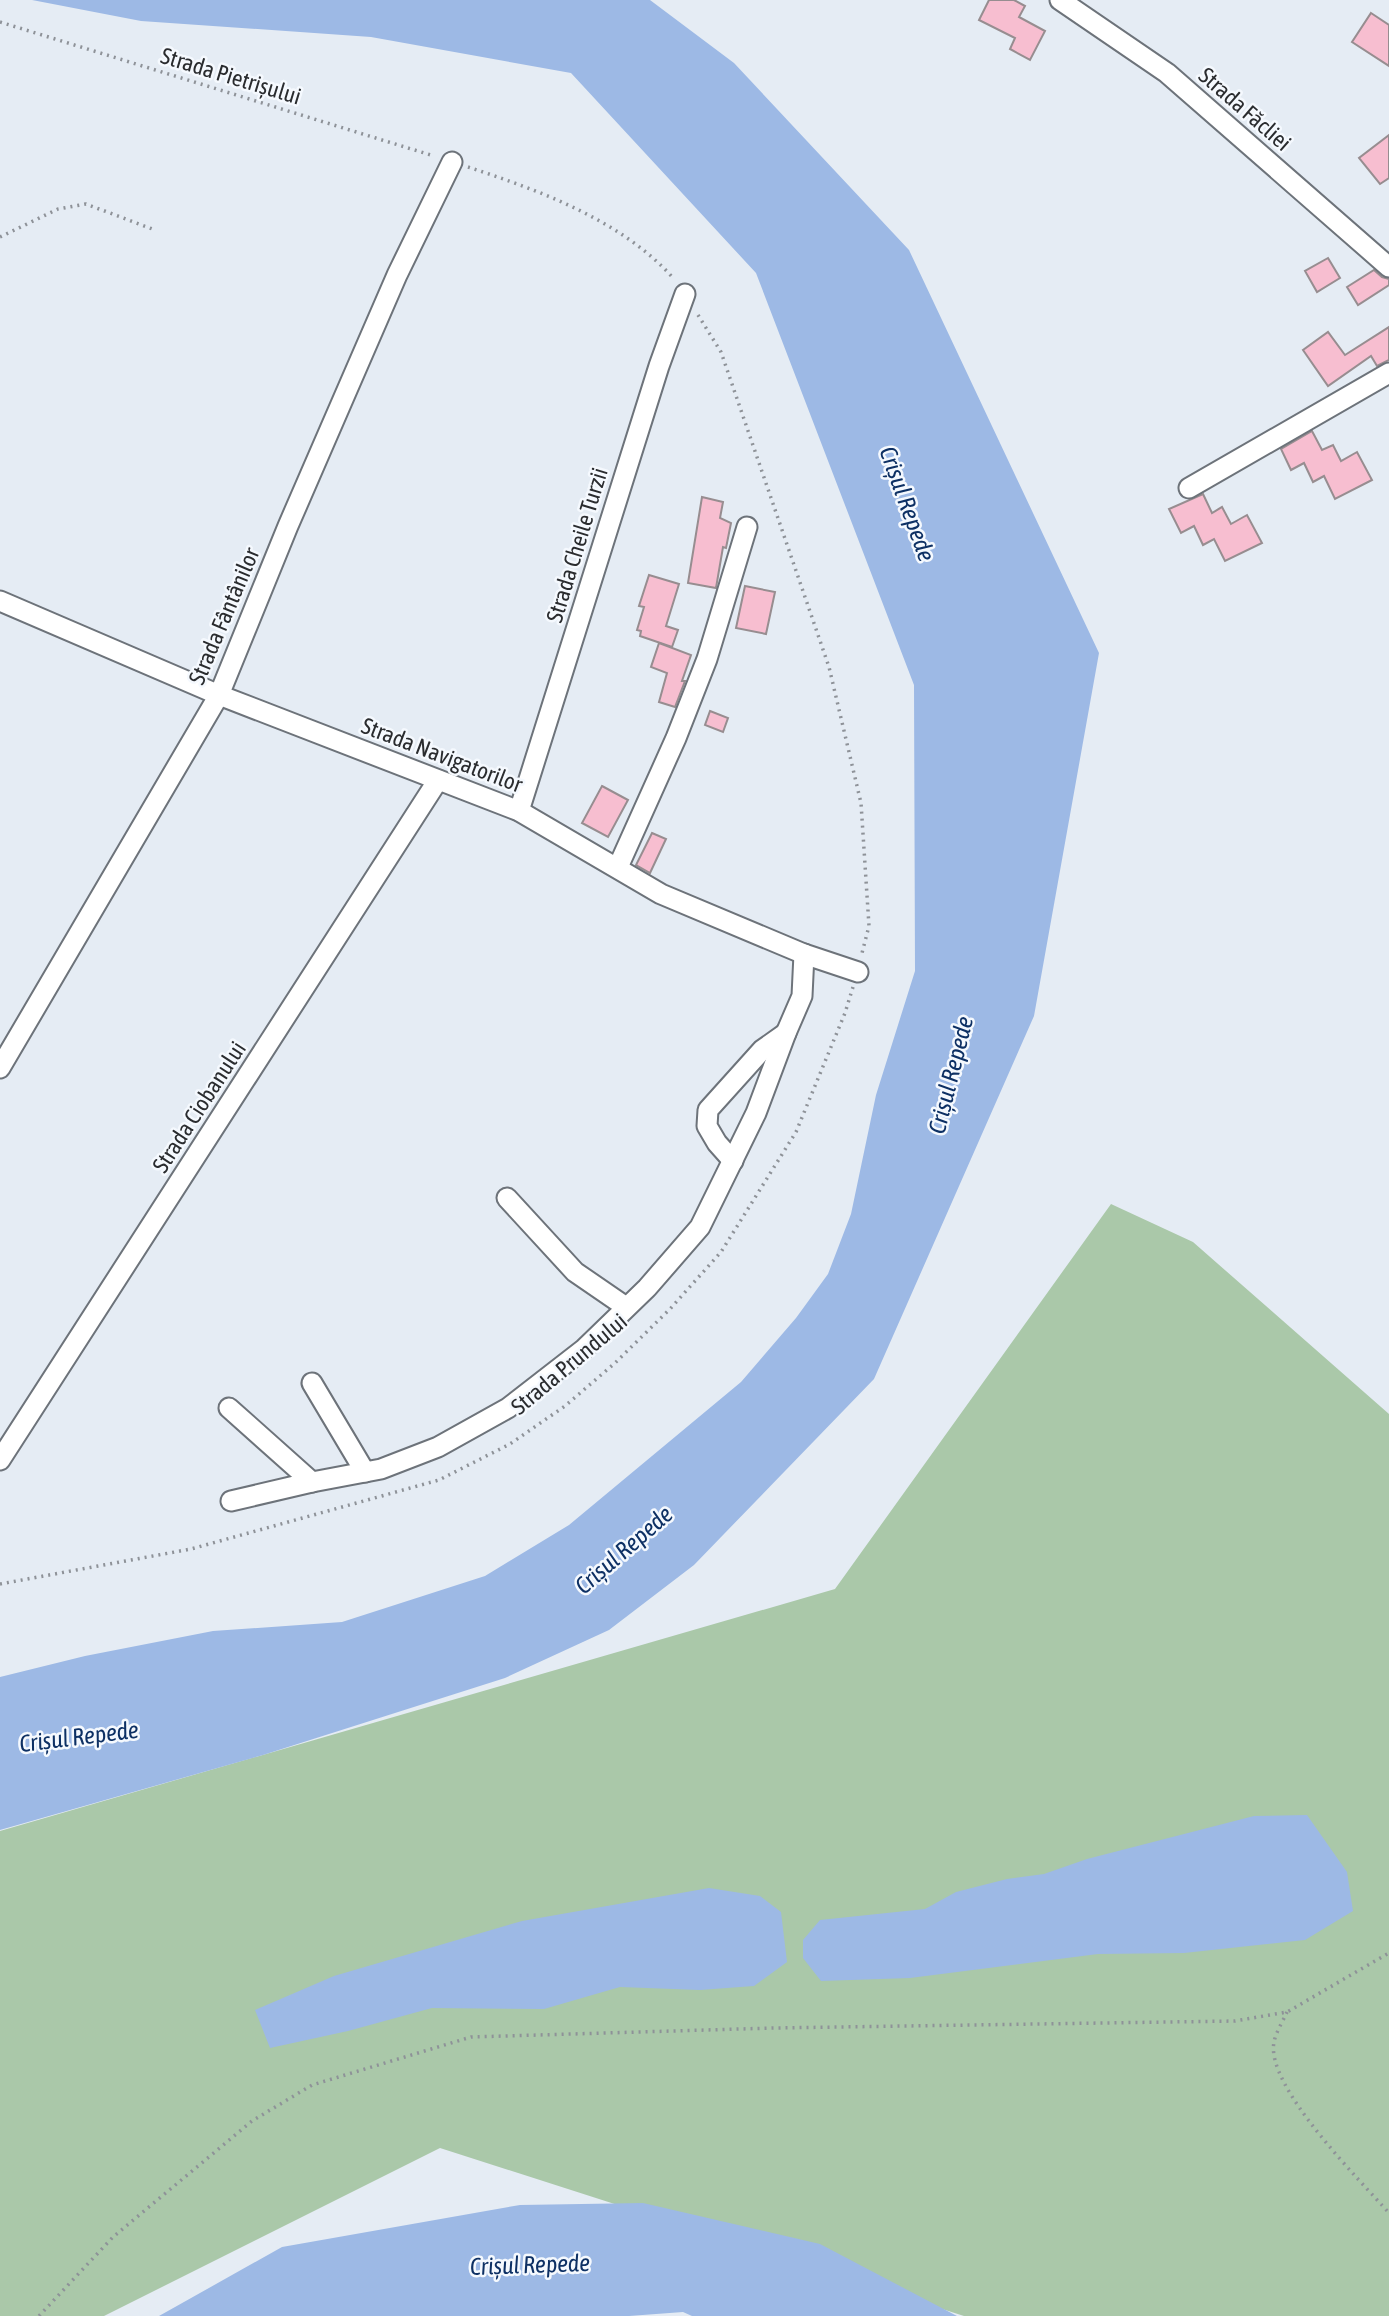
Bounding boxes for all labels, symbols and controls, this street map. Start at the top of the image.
street label: Strada Pietrișului [158,42,304,110]
street label: Strada Făcliei [1194,62,1296,156]
water label: Crișul Repede [874,443,941,565]
street label: Strada Cheile Turzii [541,464,613,626]
street label: Strada Fântânilor [184,543,265,688]
street label: Strada Navigatorilor [358,712,527,798]
water label: Crișul Repede [923,1013,978,1136]
street label: Strada Ciobanului [147,1037,251,1177]
street label: Strada Prundului [506,1308,632,1420]
water label: Crișul Repede [570,1500,678,1599]
water label: Crișul Repede [18,1716,140,1757]
water label: Crișul Repede [470,2249,591,2280]

